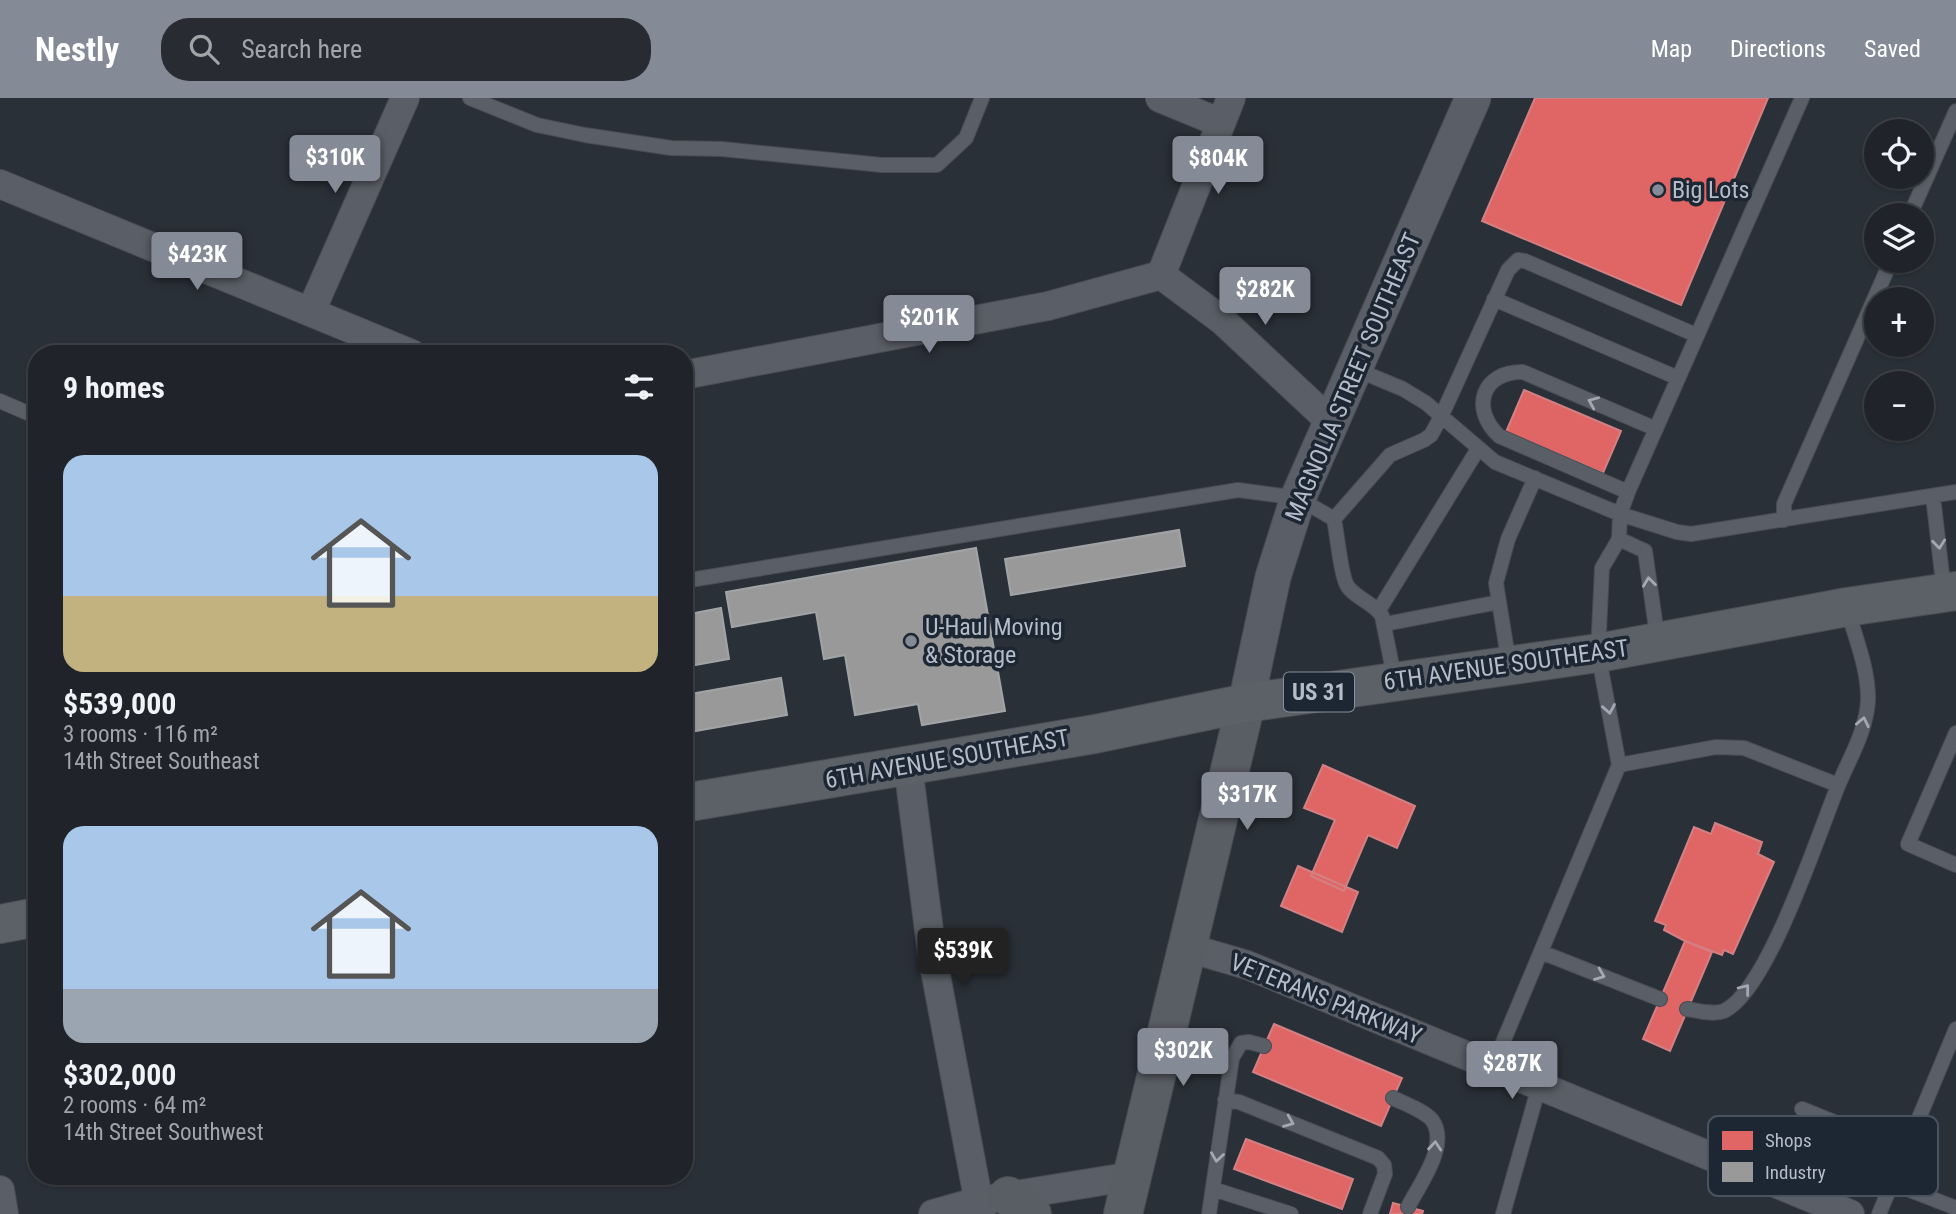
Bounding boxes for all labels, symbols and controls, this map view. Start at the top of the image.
search box [161,18,651,81]
text: Nestly [35,30,119,69]
icon: search [185,30,223,68]
text: Search here [241,34,362,64]
text: Map [1651,35,1692,63]
text: Directions [1730,35,1826,63]
text: Saved [1864,35,1921,63]
map controls [1864,119,1934,441]
button: locate [1864,119,1934,189]
pin: $310K [286,136,384,195]
pin: $804K [1169,136,1267,196]
text: $310K [305,144,365,171]
text: $804K [1188,145,1248,172]
place label: Big Lots [1672,176,1749,204]
marker: Big Lots [1650,182,1666,198]
button: layers [1864,203,1934,273]
street label: MAGNOLIA STREET SOUTHEAST [1280,229,1426,525]
pin: $423K [148,232,246,292]
text: $423K [167,241,227,268]
pin: $282K [1216,268,1314,327]
text: $282K [1235,276,1295,303]
button: + [1864,287,1934,357]
pin: $201K [880,296,978,355]
text: $201K [899,304,959,331]
icon: filters [620,368,658,406]
text: 9 homes [63,370,165,405]
button: − [1864,371,1934,441]
one-way arrow [1588,396,1600,410]
icon: home [298,500,424,626]
one-way arrow [1931,539,1946,550]
one-way arrow [1641,576,1656,588]
place label: U-Haul Moving & Storage [925,613,1063,669]
marker: U-Haul Moving & Storage [903,633,919,649]
street label: 6TH AVENUE SOUTHEAST [1382,634,1630,696]
road number: US 31 [1284,672,1354,712]
text: $539,000 [63,686,176,721]
one-way arrow [1600,703,1615,715]
one-way arrow [1855,716,1870,728]
text: 3 rooms · 116 m² [63,721,218,748]
street label: 6TH AVENUE SOUTHEAST [823,724,1071,794]
text: 14th Street Southeast [63,748,260,775]
pin: $317K [1198,772,1296,832]
text: $317K [1217,781,1277,808]
icon: home [298,871,424,997]
pin: $539K [914,928,1012,988]
text: $539K [933,937,993,964]
street label: VETERANS PARKWAY [1226,948,1426,1050]
one-way arrow [1594,967,1606,981]
one-way arrow [1737,984,1750,996]
pin: $302K [1134,1028,1232,1088]
text: $302K [1153,1037,1213,1064]
pin: $287K [1463,1042,1561,1101]
text: $287K [1482,1050,1542,1077]
text: $302,000 [63,1057,176,1092]
text: 2 rooms · 64 m² [63,1092,206,1119]
one-way arrow [1283,1114,1295,1128]
legend [1708,1116,1938,1196]
text: 14th Street Southwest [63,1119,264,1146]
text: Shops [1765,1129,1812,1152]
one-way arrow [1427,1140,1442,1151]
one-way arrow [1210,1151,1225,1163]
text: Industry [1765,1161,1826,1184]

